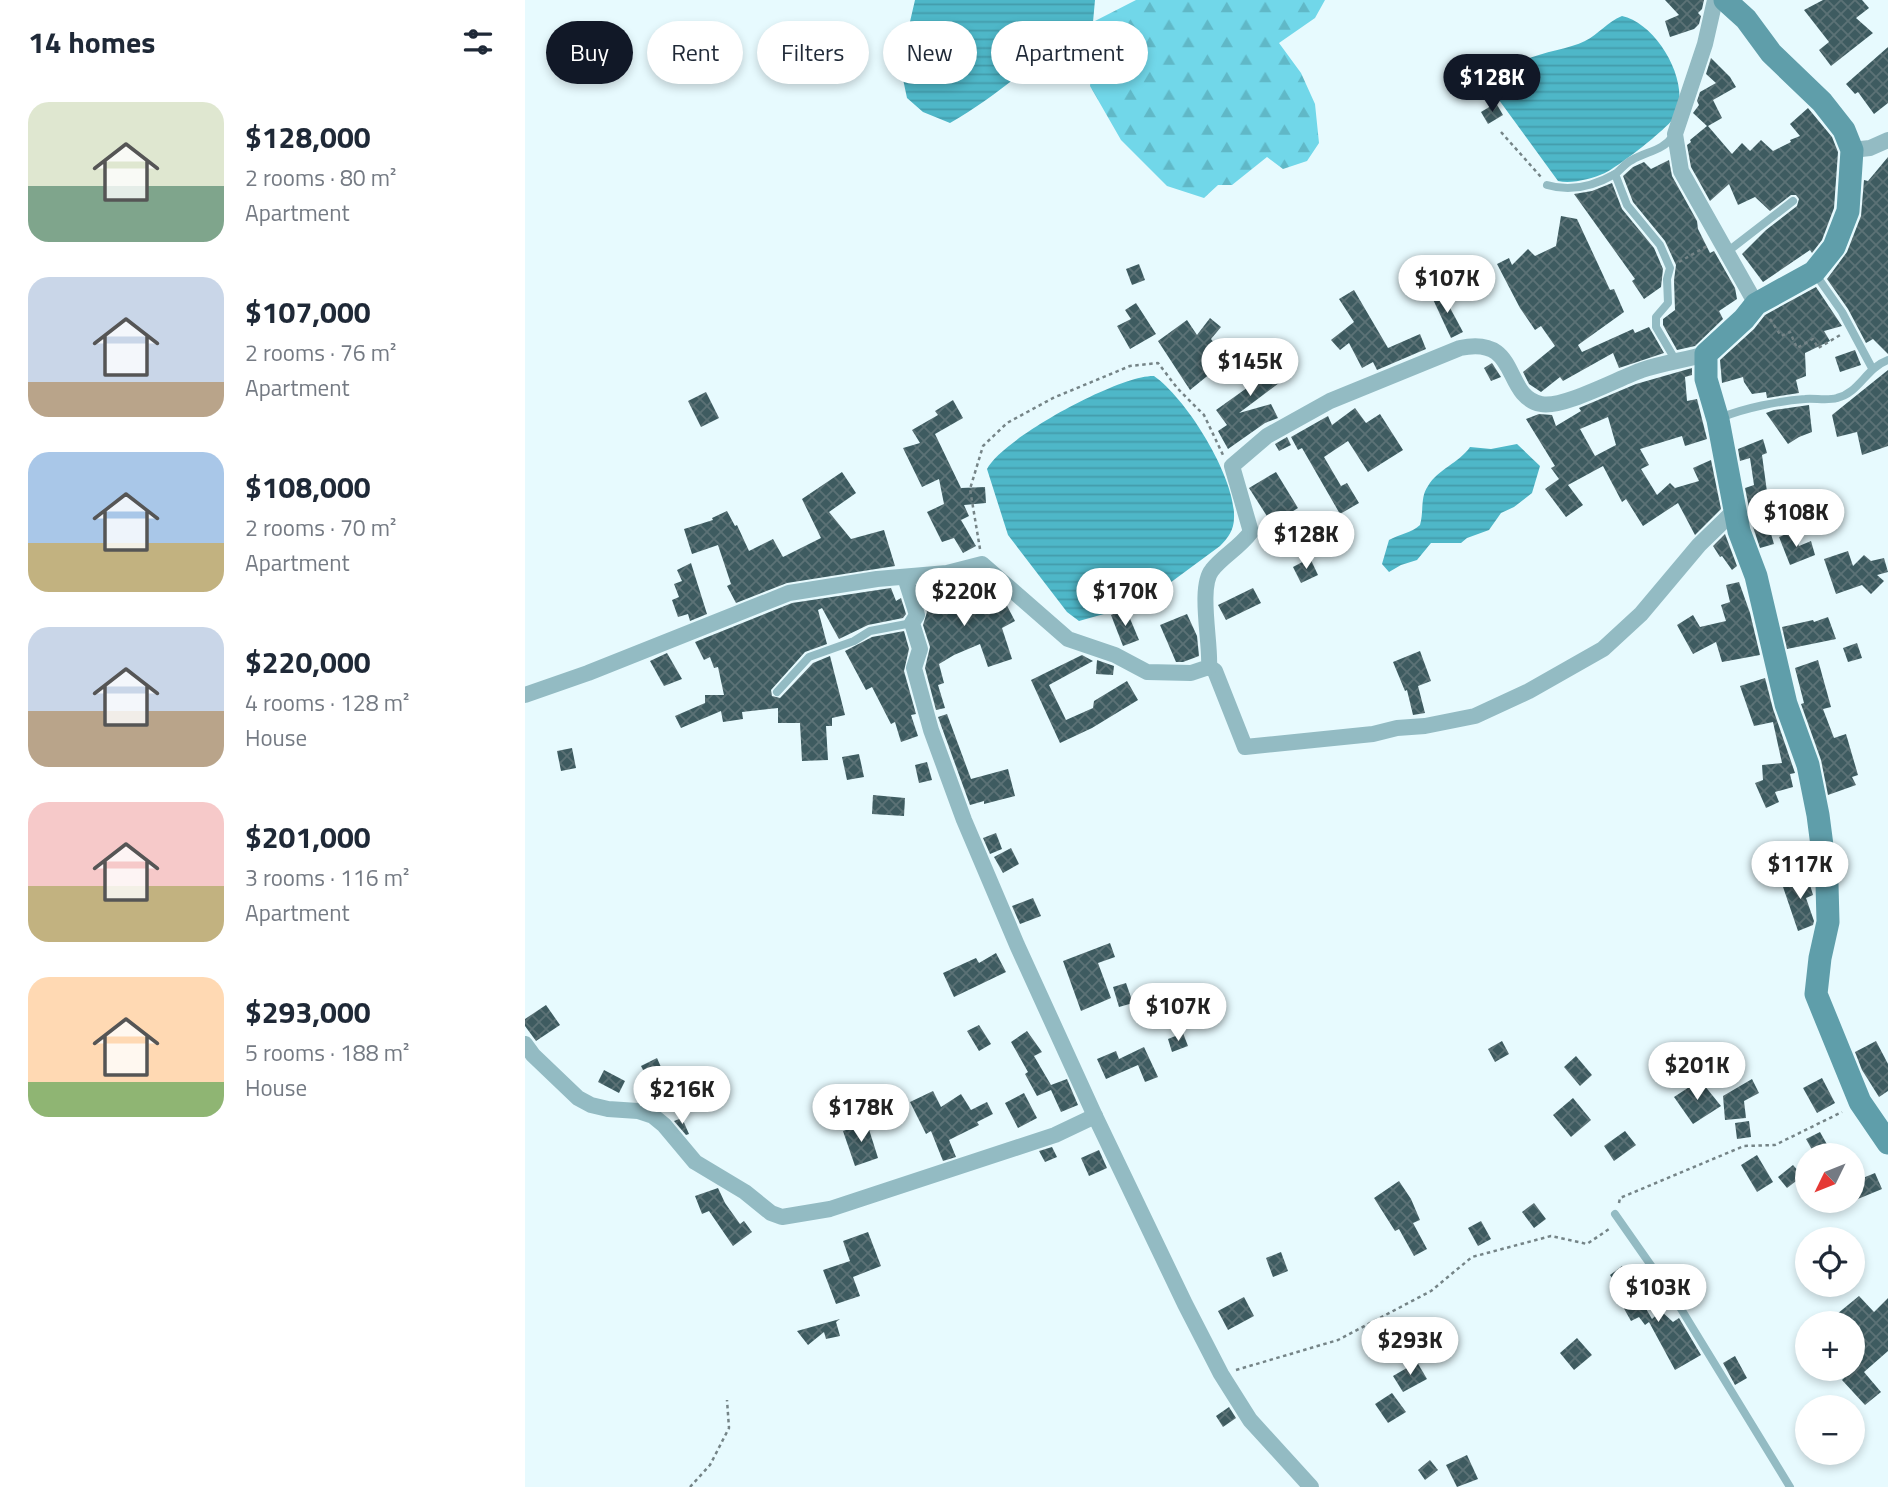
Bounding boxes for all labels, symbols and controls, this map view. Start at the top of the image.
text: 14 homes [28,19,155,65]
chip: Buy [546,21,633,84]
chip: Rent [647,21,743,84]
chip: Filters [757,21,869,84]
chip: New [883,21,977,84]
chip: Apartment [991,21,1148,84]
icon: filters [459,23,497,61]
pin: $128K [1443,54,1541,114]
text: $128K [1459,59,1525,94]
text: $128,000 [245,114,371,160]
icon: home [84,130,168,214]
text: 2 rooms · 80 m² [245,160,396,195]
text: Apartment [245,195,350,230]
pin: $107K [1398,256,1496,315]
text: $107K [1414,260,1480,295]
text: $107,000 [245,289,371,335]
icon: home [84,305,168,389]
text: 2 rooms · 76 m² [245,335,396,370]
pin: $145K [1201,338,1299,398]
text: $145K [1217,343,1283,378]
text: Apartment [245,370,350,405]
text: $108,000 [245,464,371,510]
icon: home [84,480,168,564]
pin: $108K [1747,490,1845,549]
text: $108K [1763,494,1829,529]
text: 2 rooms · 70 m² [245,510,396,545]
pin: $128K [1257,512,1355,571]
text: $128K [1273,516,1339,551]
text: Apartment [245,545,350,580]
pin: $220K [915,568,1013,628]
pin: $170K [1076,568,1174,628]
text: $220K [931,573,997,608]
text: $170K [1092,573,1158,608]
text: $220,000 [245,639,371,685]
icon: home [84,655,168,739]
text: 4 rooms · 128 m² [245,685,409,720]
text: House [245,720,307,755]
text: $201,000 [245,814,371,860]
icon: home [84,830,168,914]
pin: $117K [1751,842,1849,901]
text: $117K [1767,846,1833,881]
text: 3 rooms · 116 m² [245,860,409,895]
text: Apartment [245,895,350,930]
pin: $107K [1129,984,1227,1043]
text: $107K [1145,988,1211,1023]
text: $293,000 [245,989,371,1035]
icon: home [84,1005,168,1089]
text: 5 rooms · 188 m² [245,1035,409,1070]
pin: $201K [1648,1042,1746,1102]
text: $201K [1664,1047,1730,1082]
pin: $216K [633,1066,731,1126]
text: House [245,1070,307,1105]
text: $216K [649,1071,715,1106]
pin: $178K [812,1084,910,1144]
text: $178K [828,1089,894,1124]
north arrow [1795,1143,1865,1213]
map controls [1795,1143,1865,1465]
button: locate [1795,1227,1865,1297]
pin: $103K [1609,1264,1707,1324]
text: $103K [1625,1269,1691,1304]
button: + [1795,1311,1865,1381]
pin: $293K [1361,1318,1459,1377]
text: $293K [1377,1322,1443,1357]
button: − [1795,1395,1865,1465]

